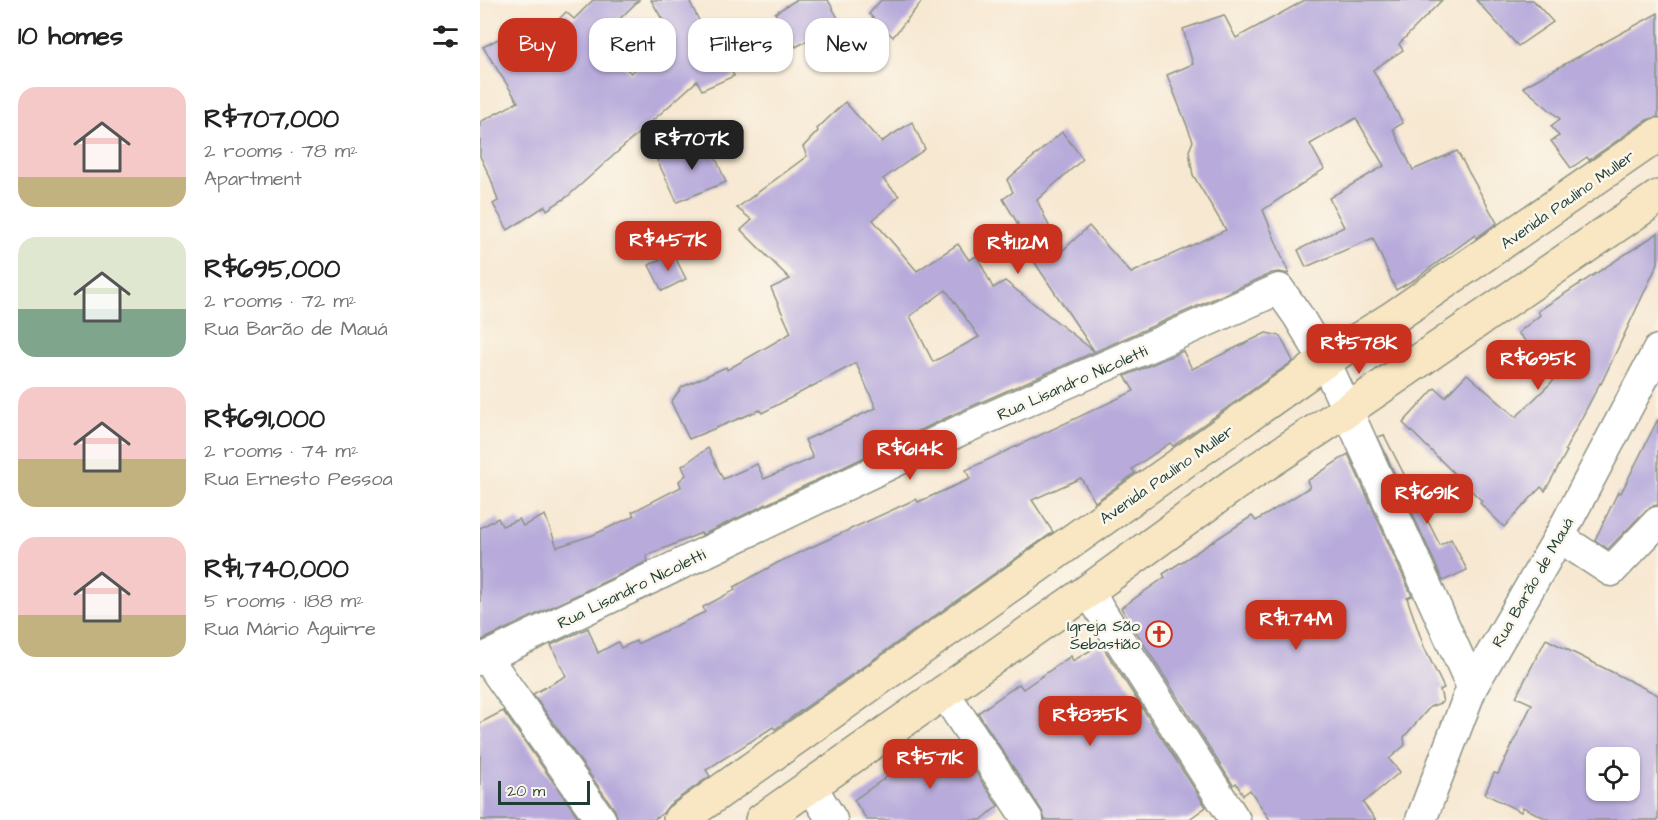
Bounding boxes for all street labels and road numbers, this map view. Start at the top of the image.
street label: Avenida Paulino Muller [1496,145,1639,254]
street label: Rua Lisandro Nicoletti [994,340,1152,426]
street label: Avenida Paulino Muller [1095,420,1238,529]
street label: Rua Barão de Mauá [1487,513,1579,652]
street label: Rua Lisandro Nicoletti [554,543,710,634]

